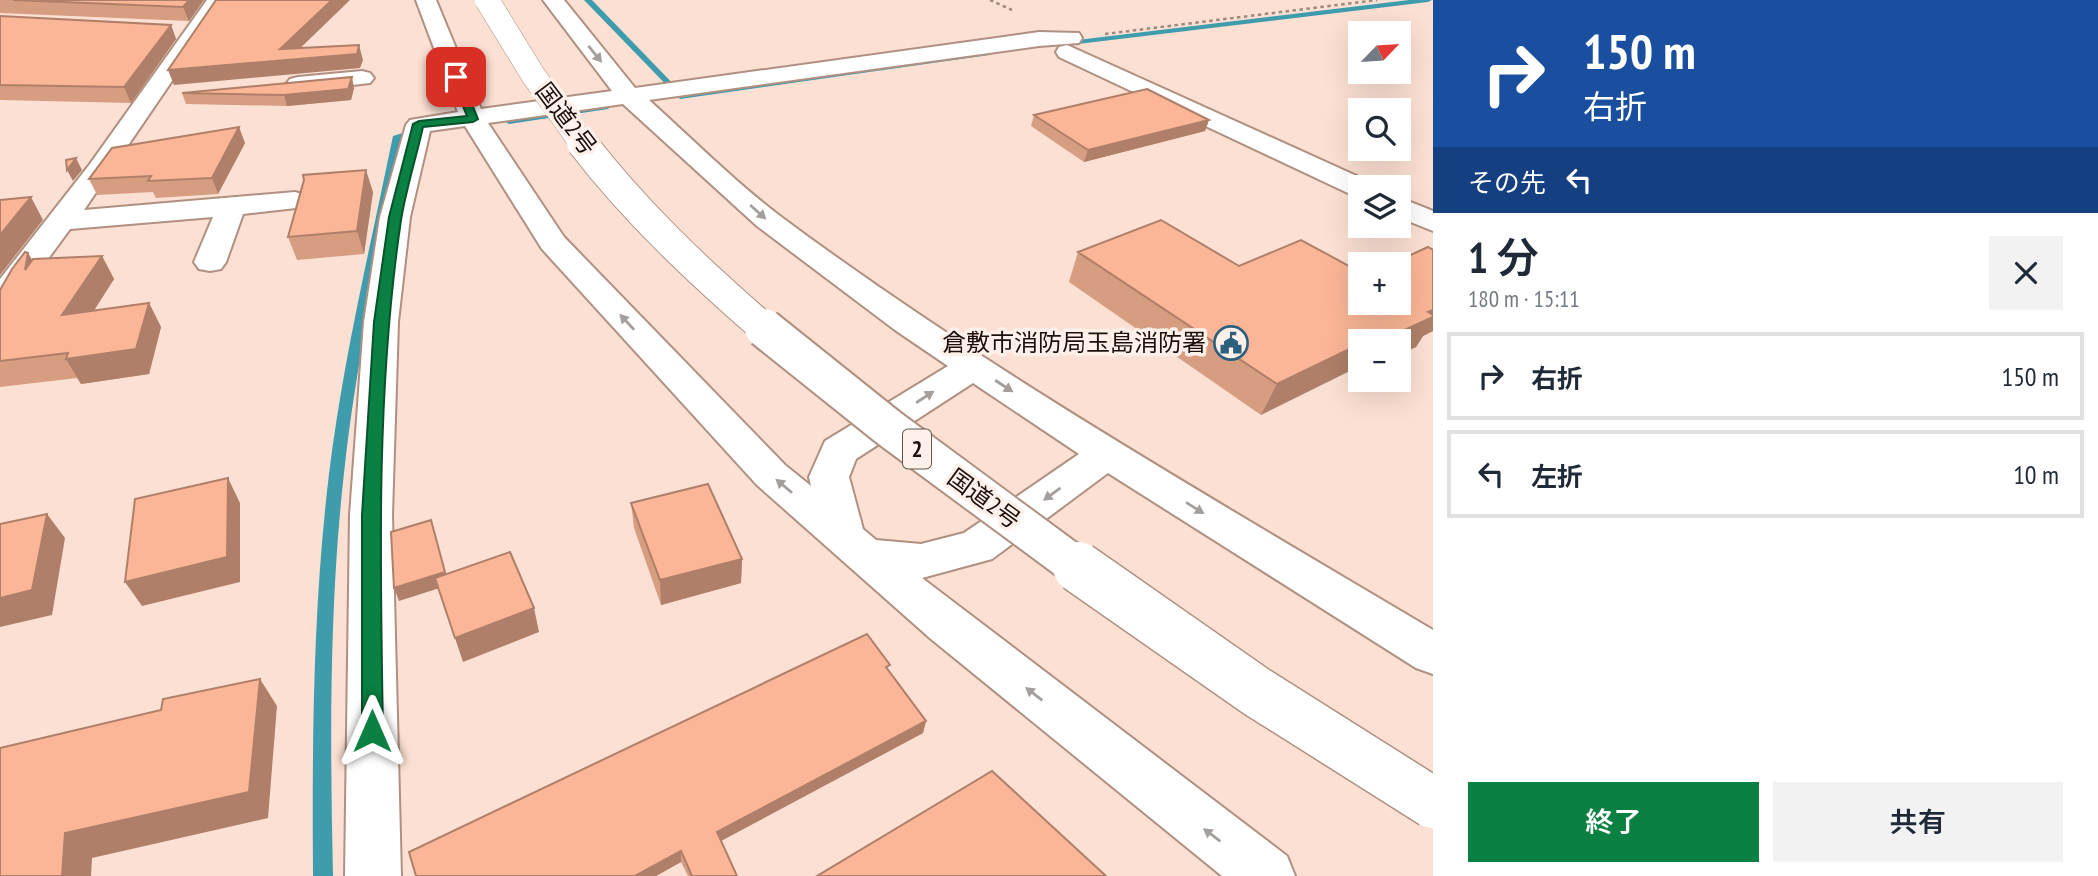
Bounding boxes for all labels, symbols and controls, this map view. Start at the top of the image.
text: 150 m [1583,19,1696,83]
north arrow [1348,21,1410,84]
map controls [1348,21,1411,392]
icon: right [1468,28,1559,119]
one-way arrow [587,46,602,63]
pin [426,47,486,107]
icon: arrive [437,58,475,96]
street label: 国道2号 [529,76,604,161]
text: 右折 [1583,85,1647,127]
button: search [1348,98,1411,161]
icon: left [1560,161,1598,199]
text: その先 [1468,166,1546,199]
button: layers [1348,175,1411,238]
one-way arrow [749,204,767,220]
text: 1 分 [1468,230,1539,285]
button: close [1989,236,2063,310]
button: + [1348,252,1411,315]
text: 180 m · 15:11 [1468,284,1580,313]
one-way arrow [618,313,635,330]
public building icon: 倉敷市消防局玉島消防署 [1212,324,1250,362]
place label: 倉敷市消防局玉島消防署 [942,327,1206,358]
button: − [1348,329,1411,392]
icon: right [1472,357,1510,395]
text: 150 m [2001,360,2059,393]
text: 右折 [1531,362,1583,395]
one-way arrow [994,379,1013,392]
one-way arrow [915,390,934,403]
road number: 2 [903,430,931,468]
icon: left [1472,455,1510,493]
text: 10 m [2013,458,2059,491]
text: 左折 [1531,460,1583,493]
street label: 国道2号 [942,462,1027,535]
one-way arrow [775,479,792,494]
one-way arrow [1043,486,1061,500]
one-way arrow [1186,502,1205,515]
one-way arrow [1025,687,1043,701]
position arrow [335,694,409,768]
button: 終了 [1468,782,1759,862]
button: 共有 [1773,782,2063,862]
one-way arrow [1204,828,1222,843]

